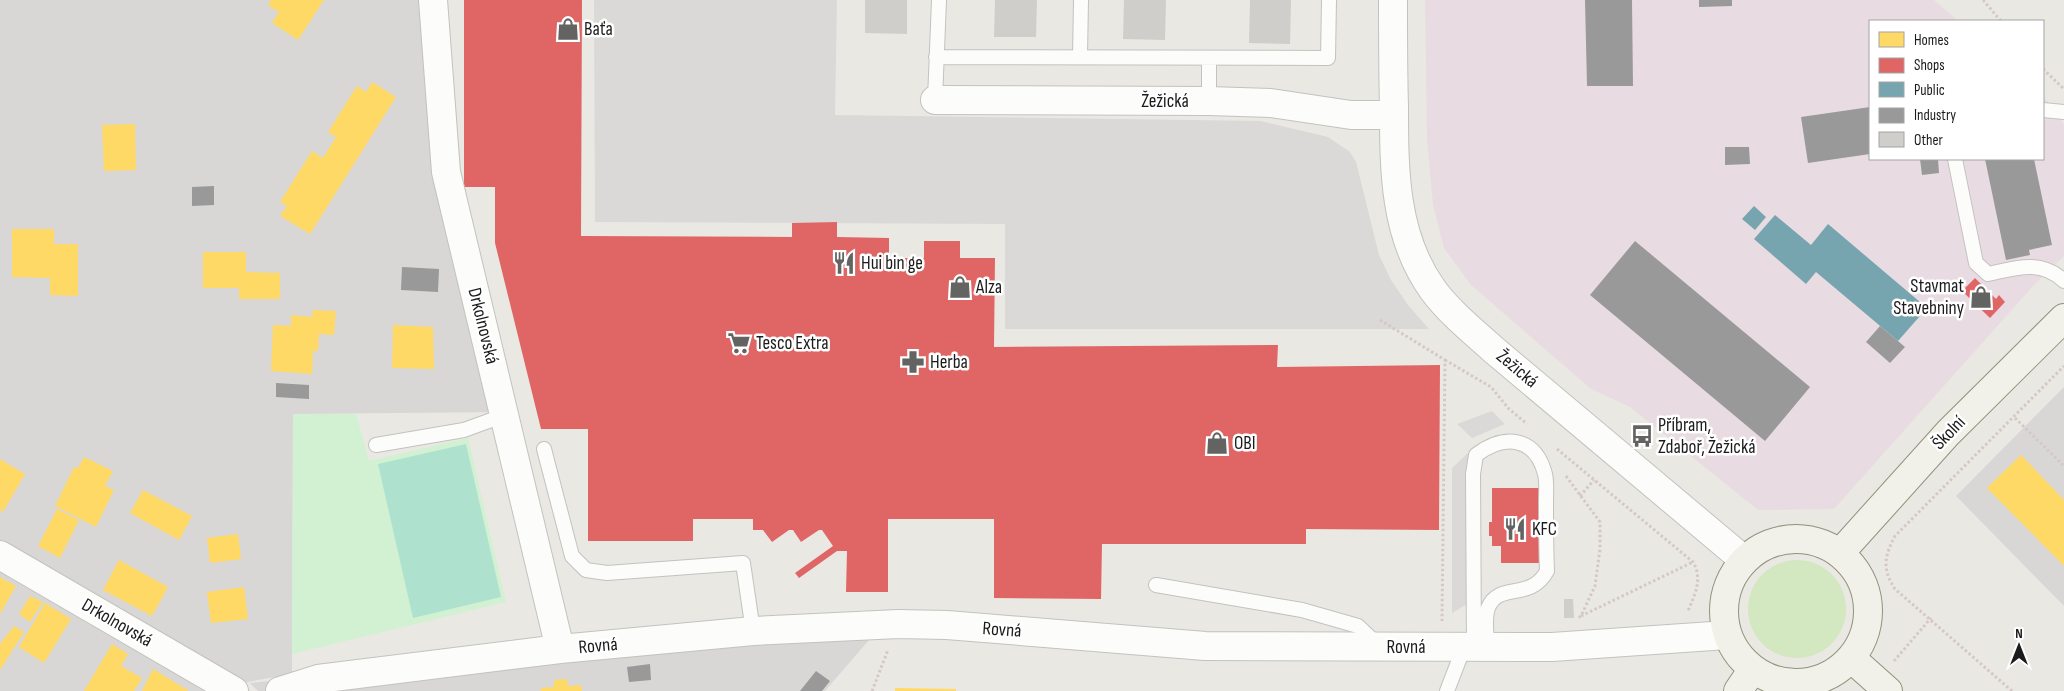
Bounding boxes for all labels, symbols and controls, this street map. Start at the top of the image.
shop icon: Baťa [555,16,581,42]
place label: Baťa [584,18,613,41]
legend [1869,20,2044,160]
text: Homes [1914,31,1949,50]
text: Shops [1914,56,1945,75]
text: Public [1914,81,1945,100]
street label: Žežická [1141,90,1189,113]
text: Industry [1914,106,1956,125]
text: Other [1914,131,1943,150]
restaurant icon: Hui bin ge [831,250,857,276]
place label: Hui bin ge [861,252,923,275]
shop icon: Alza [947,274,973,300]
place label: Stavmat Stavebniny [1893,275,1965,320]
place label: Alza [975,276,1002,299]
shop icon: Stavmat Stavebniny [1968,284,1994,310]
street label: Drkolnovská [462,285,504,367]
supermarket icon: Tesco Extra [726,330,752,356]
place label: Tesco Extra [756,332,828,355]
street label: Žežická [1491,345,1543,393]
pharmacy icon: Herba [900,349,926,375]
place label: Herba [930,351,968,374]
street label: Školní [1927,411,1971,455]
place label: Příbram, Zdaboř, Žežická [1658,414,1756,459]
bus stop icon: Příbram, Zdaboř, Žežická [1629,423,1655,449]
shop icon: OBI [1204,430,1230,456]
place label: OBI [1234,432,1256,455]
restaurant icon: KFC [1502,516,1528,542]
place label: KFC [1532,518,1557,541]
street label: Drkolnovská [78,594,156,652]
street label: Rovná [982,617,1022,643]
north arrow [1994,621,2044,671]
text: N [2015,625,2023,642]
street label: Rovná [578,633,618,659]
street label: Rovná [1386,636,1426,659]

